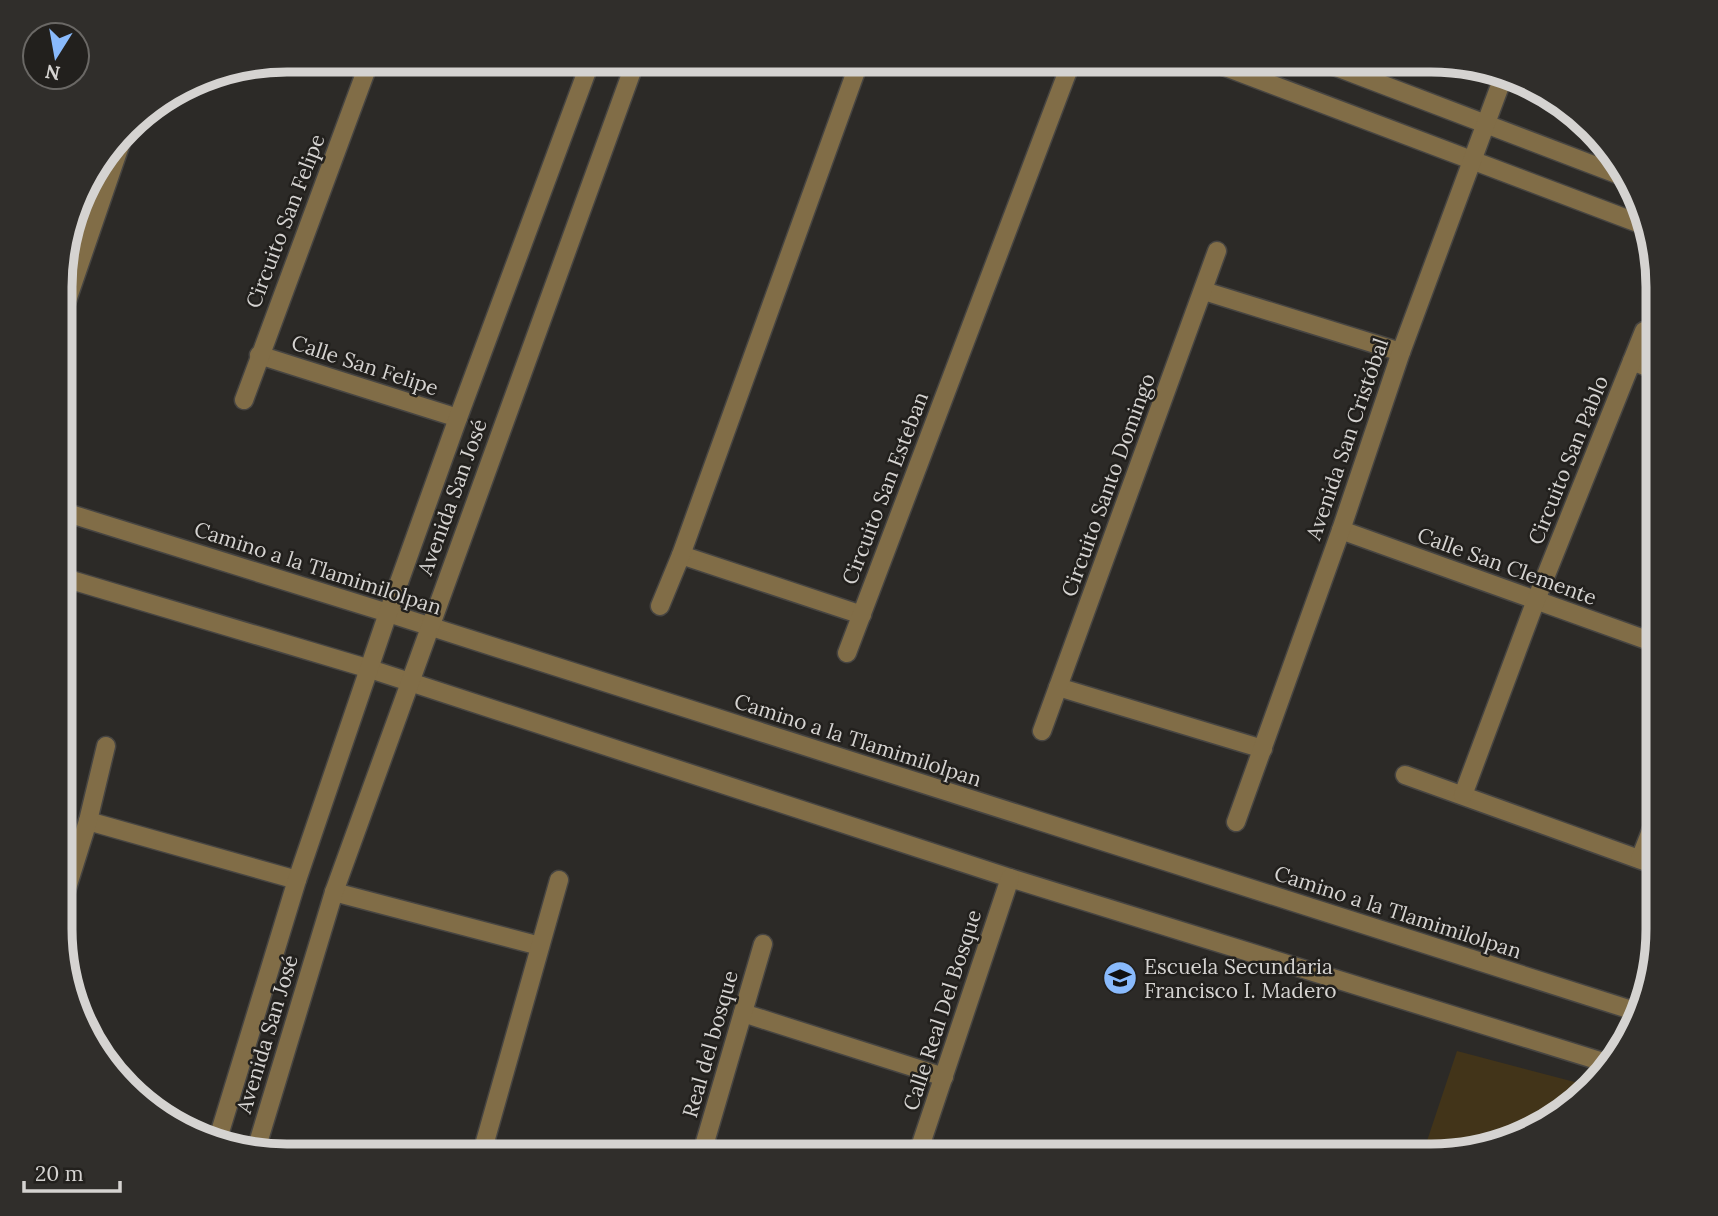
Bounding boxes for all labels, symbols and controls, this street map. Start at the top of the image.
north arrow [21,21,91,91]
text: N [43,59,62,86]
street label: Circuito San Felipe [239,130,331,312]
street label: Calle San Felipe [288,329,442,401]
street label: Avenida San Cristóbal [1299,334,1394,544]
street label: Circuito Santo Domingo [1055,370,1161,600]
street label: Circuito San Pablo [1522,371,1614,549]
street label: Circuito San Esteban [836,387,934,588]
street label: Avenida San José [411,415,493,580]
street label: Camino a la Tlamimilolpan [191,515,445,621]
street label: Calle San Clemente [1414,521,1600,611]
street label: Camino a la Tlamimilolpan [731,687,985,793]
street label: Camino a la Tlamimilolpan [1271,859,1525,965]
street label: Calle Real Del Bosque [897,906,987,1114]
street label: Avenida San José [230,951,304,1117]
place label: Escuela Secundaria Francisco I. Madero [1144,953,1337,1004]
school or university icon: Escuela Secundaria Francisco I. Madero [1101,959,1139,997]
street label: Real del bosque [676,967,744,1121]
scale bar [24,1150,121,1194]
text: 20 m [35,1160,84,1187]

